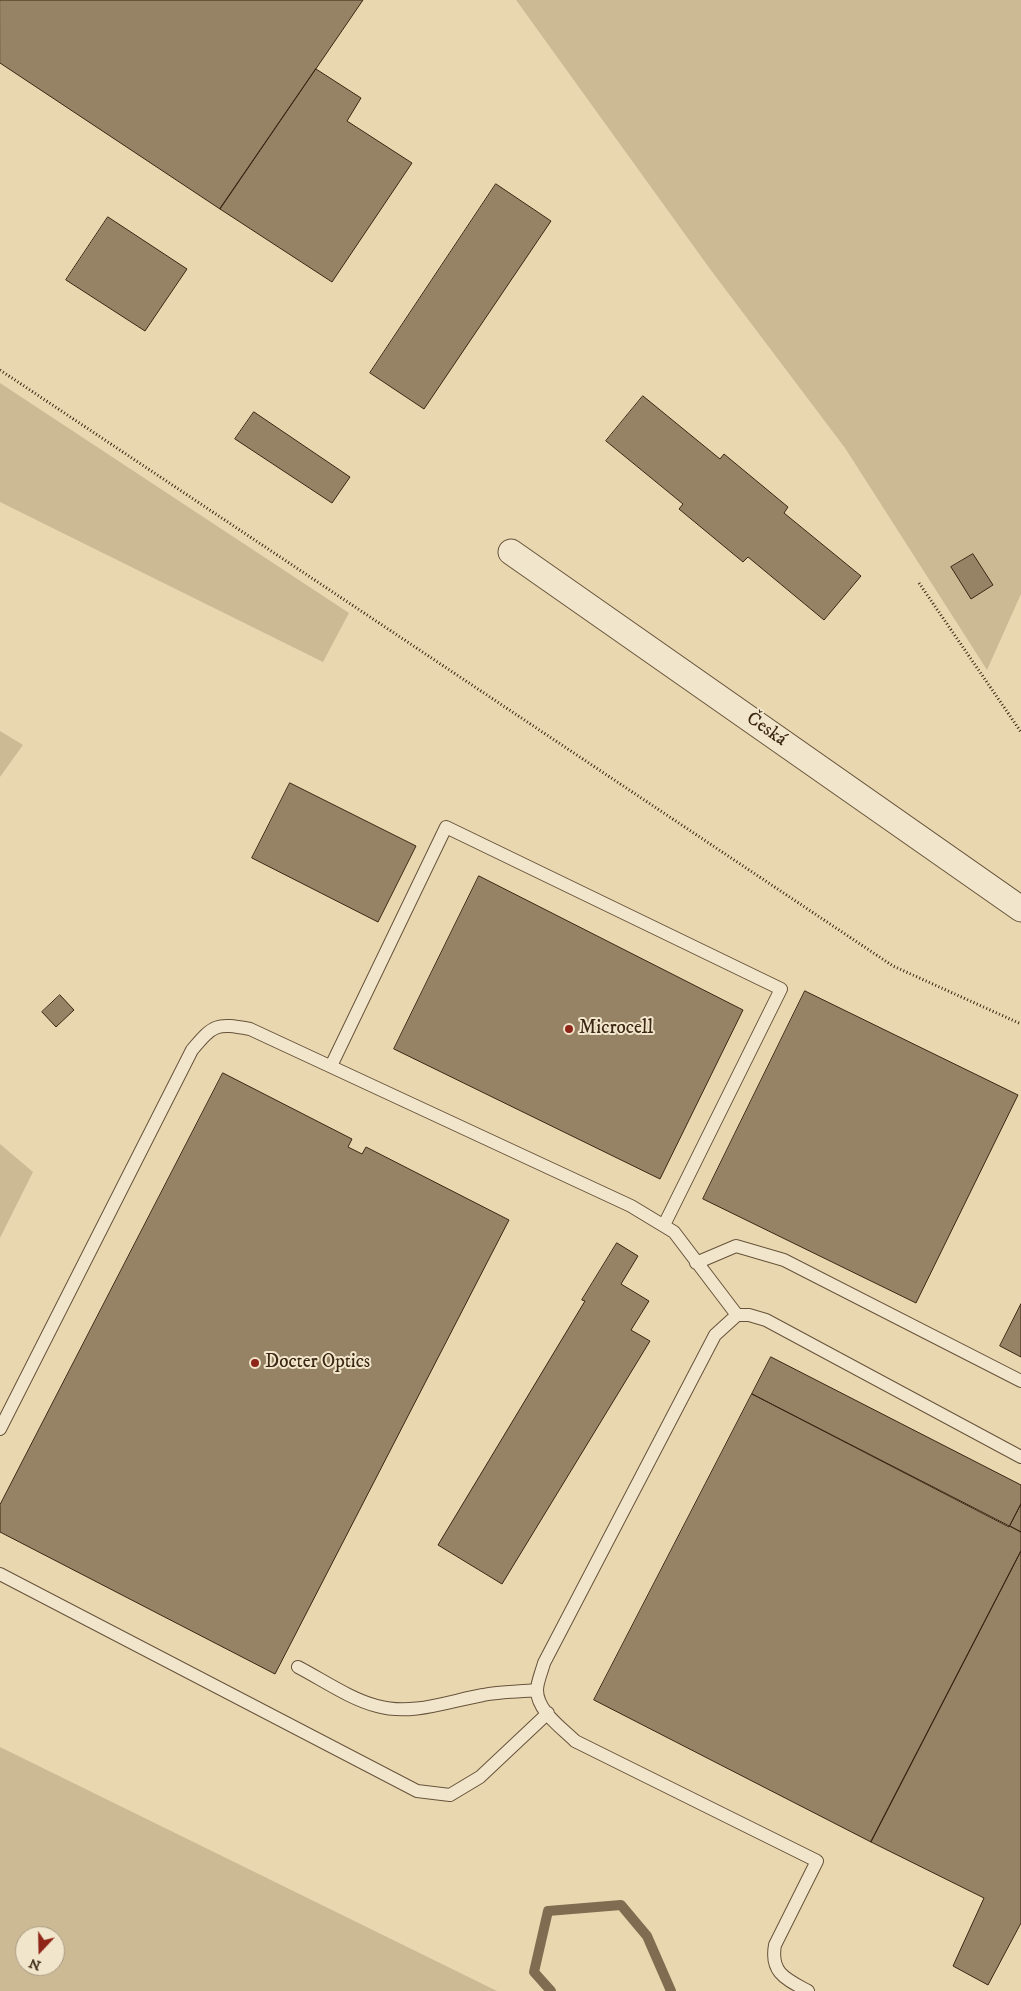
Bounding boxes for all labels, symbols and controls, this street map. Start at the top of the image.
street label: Česká [741,708,791,752]
place label: Microcell [579,1018,653,1040]
marker: Microcell [563,1023,575,1035]
place label: Docter Optics [265,1352,370,1374]
marker: Docter Optics [249,1357,261,1369]
north arrow [15,1926,65,1976]
text: N [26,1954,44,1975]

